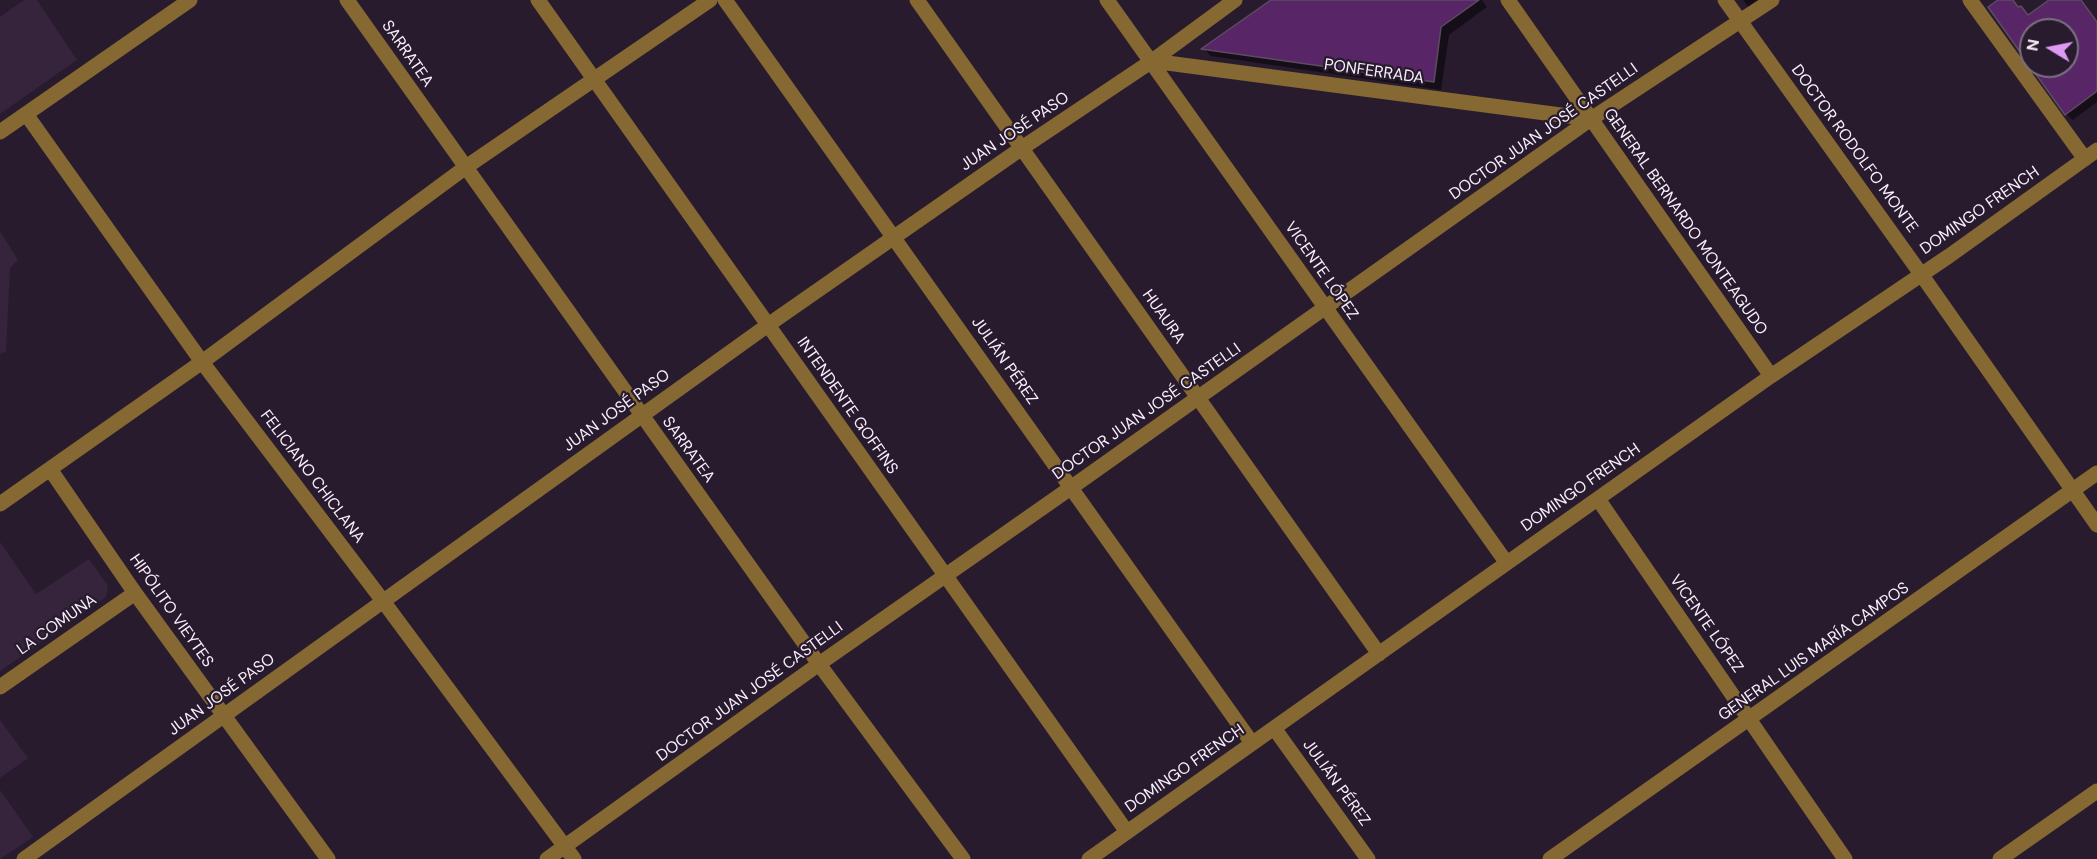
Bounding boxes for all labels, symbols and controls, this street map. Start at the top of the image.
street label: SARRATEA [377,17,437,91]
north arrow [2019,18,2079,78]
text: N [2021,38,2044,53]
street label: PONFERRADA [1323,55,1425,89]
street label: DOCTOR JUAN JOSÉ CASTELLI [1446,59,1642,205]
street label: DOCTOR RODOLFO MONTE [1787,61,1921,237]
street label: JUAN JOSÉ PASO [957,89,1073,175]
street label: GENERAL BERNARDO MONTEAGUDO [1599,105,1771,339]
street label: DOMINGO FRENCH [1917,163,2043,259]
street label: VICENTE LÓPEZ [1280,218,1362,324]
street label: HUAURA [1137,286,1189,348]
street label: JULIÁN PÉREZ [967,314,1041,408]
street label: INTENDENTE GOFFINS [792,334,902,478]
street label: DOCTOR JUAN JOSÉ CASTELLI [1049,339,1245,485]
street label: JUAN JOSÉ PASO [560,366,674,456]
street label: FELICIANO CHICLANA [256,407,368,547]
street label: SARRATEA [658,413,718,487]
street label: DOMINGO FRENCH [1518,440,1644,536]
street label: HIPÓLITO VIEYTES [125,551,217,671]
street label: VICENTE LÓPEZ [1665,571,1747,677]
street label: GENERAL LUIS MARÍA CAMPOS [1715,579,1913,725]
street label: LA COMUNA [13,591,101,659]
street label: DOCTOR JUAN JOSÉ CASTELLI [653,618,847,766]
street label: JUAN JOSÉ PASO [165,650,279,740]
street label: DOMINGO FRENCH [1122,721,1248,817]
street label: JULIÁN PÉREZ [1298,736,1374,830]

